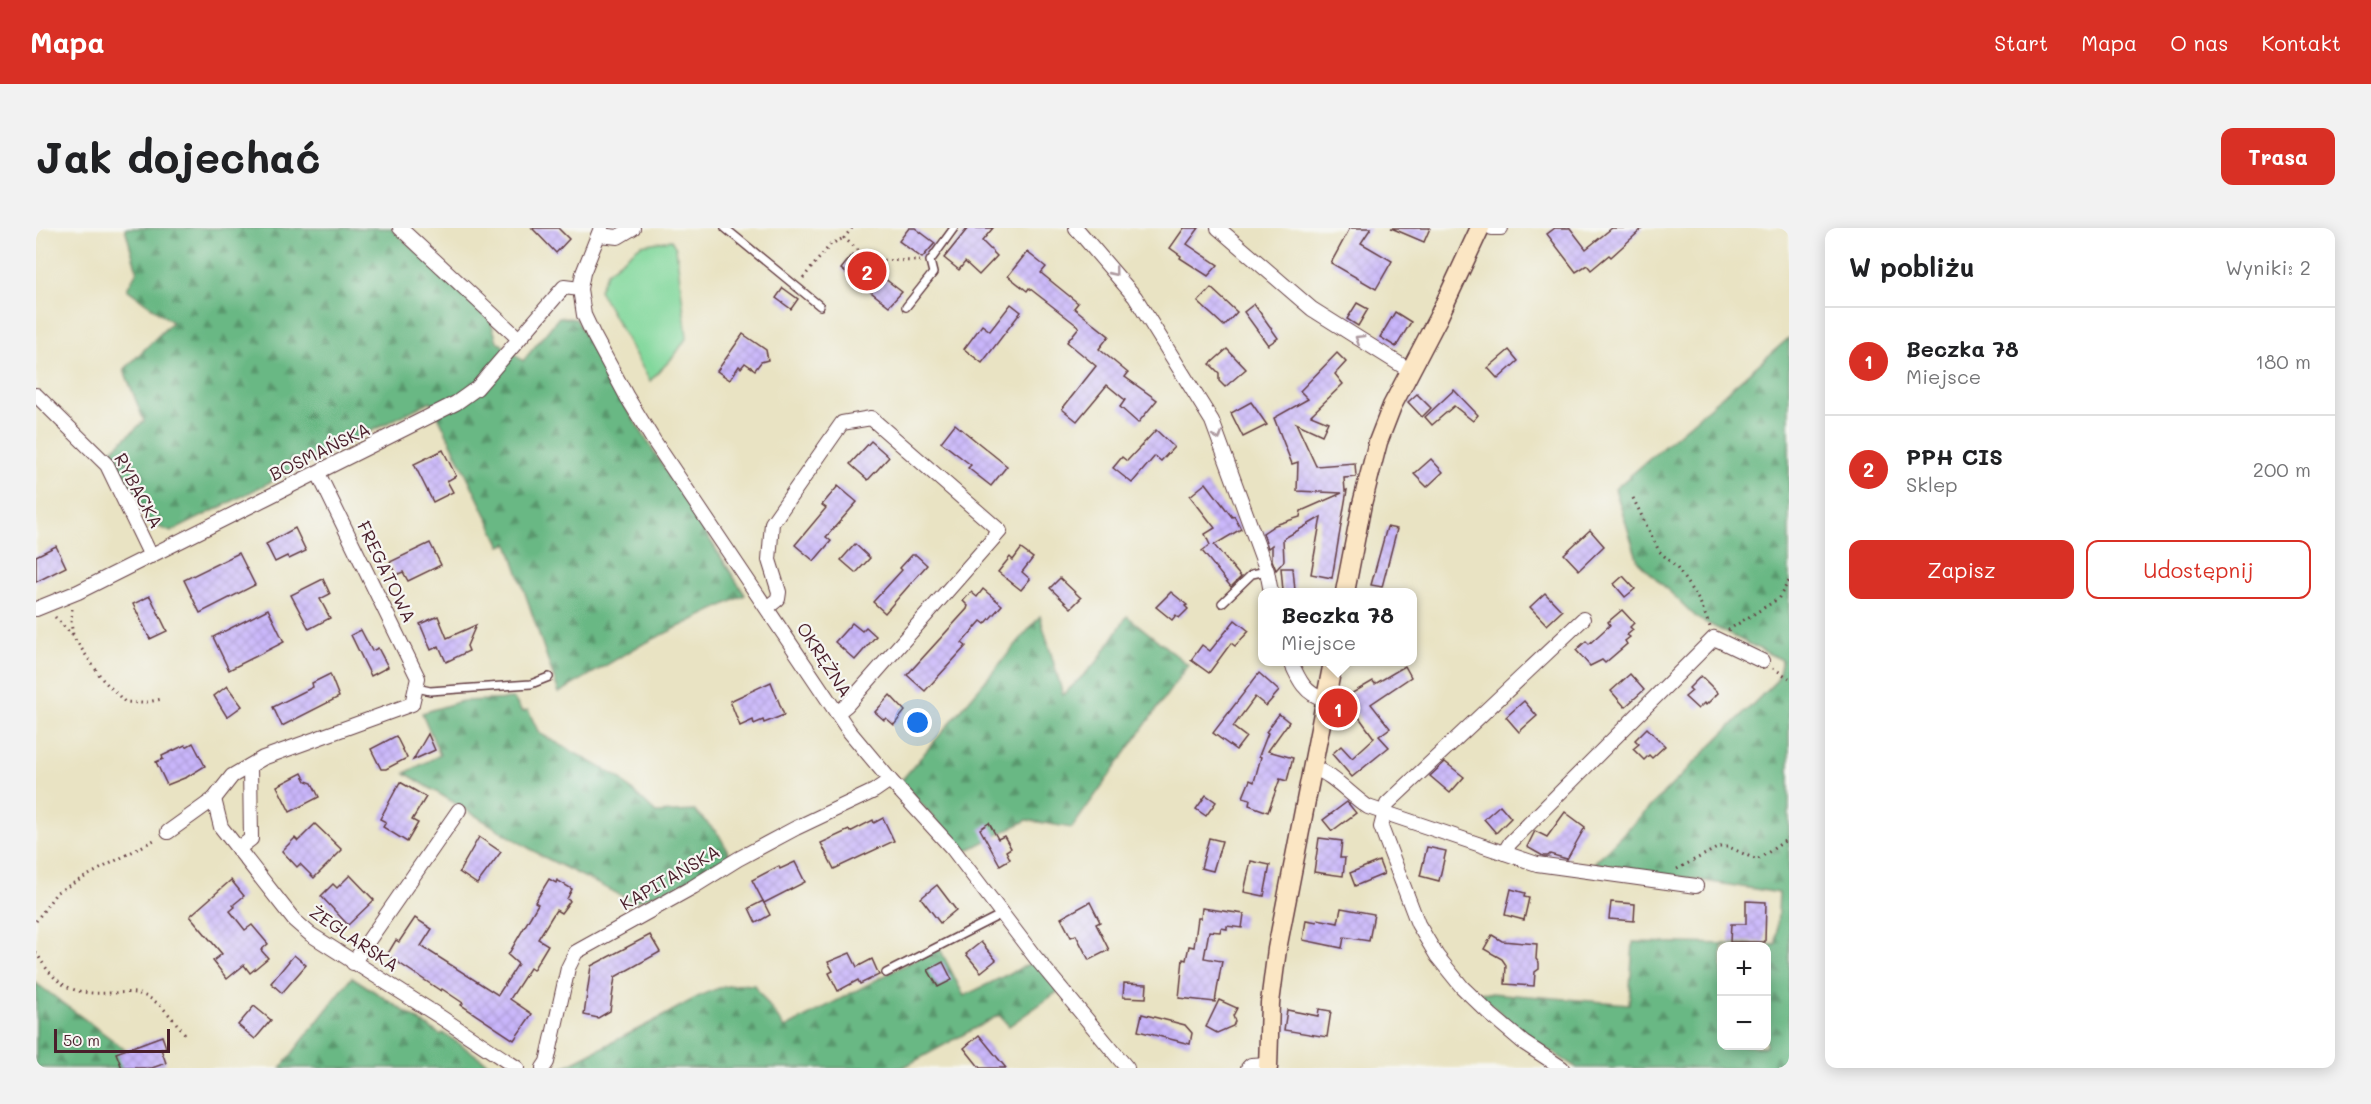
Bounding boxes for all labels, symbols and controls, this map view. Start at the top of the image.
text: Mapa [30,24,105,60]
text: Start [1994,29,2048,56]
text: Mapa [2081,29,2137,56]
text: O nas [2170,29,2228,56]
text: Kontakt [2261,29,2341,56]
button: Trasa [2221,128,2335,185]
text: Jak dojechać [36,129,321,184]
pin: 2 [848,248,886,294]
text: W pobliżu [1849,250,1975,284]
text: Wyniki: 2 [2225,254,2311,280]
one-way arrow [1107,265,1118,276]
text: Beczka 78 [1906,334,2019,363]
one-way arrow [1355,335,1366,346]
text: 1 [1864,348,1873,374]
text: 180 m [2255,348,2311,374]
text: Miejsce [1906,363,1981,389]
street label: BOSMAŃSKA [265,416,374,486]
one-way arrow [1211,430,1223,441]
text: PPH CIS [1906,442,2003,471]
street label: RYBACKA [109,449,169,532]
text: 2 [1863,456,1874,482]
text: 200 m [2253,456,2311,482]
text: Sklep [1906,471,1958,497]
street label: FREGATOWA [352,517,422,626]
button: Zapisz [1849,540,2074,599]
button: Udostępnij [2086,540,2311,599]
popup [1258,588,1417,666]
text: Beczka 78 [1281,600,1394,629]
street label: OKRĘŻNA [792,617,858,702]
text: Miejsce [1281,629,1356,655]
pin: 1 [1318,686,1358,730]
your location [903,708,932,737]
street label: KAPITAŃSKA [615,839,724,915]
street label: ŻEGLARSKA [305,899,404,977]
map controls [1717,942,1771,1050]
button: + [1717,942,1771,996]
button: − [1717,996,1771,1050]
scale bar [54,1026,170,1054]
text: 50 m [63,1029,100,1050]

